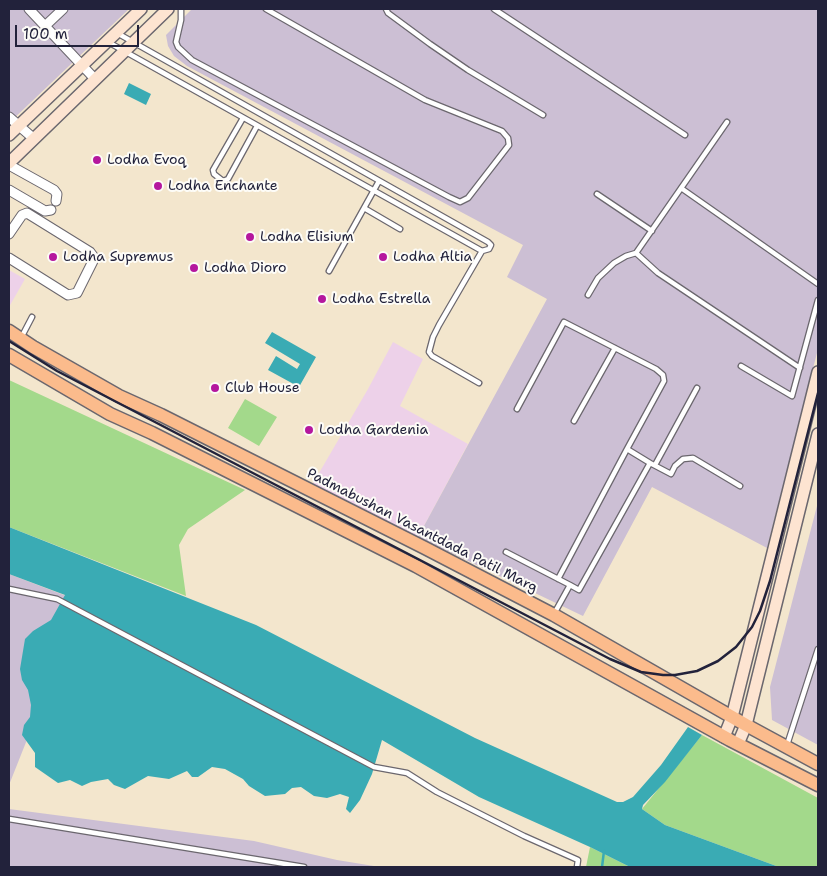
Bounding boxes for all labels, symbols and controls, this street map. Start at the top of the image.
scale bar [18,15,141,47]
text: 100 m [23,24,68,44]
place label: Lodha Evoq [107,152,186,168]
marker: Lodha Evoq [91,154,103,166]
place label: Lodha Enchante [168,178,278,194]
marker: Lodha Enchante [152,180,164,192]
place label: Lodha Elisium [260,229,354,245]
marker: Lodha Elisium [244,231,256,243]
place label: Lodha Supremus [63,249,173,265]
place label: Lodha Altia [393,249,472,265]
marker: Lodha Supremus [47,251,59,263]
marker: Lodha Altia [377,251,389,263]
place label: Lodha Dioro [204,260,286,276]
marker: Lodha Dioro [188,262,200,274]
place label: Lodha Estrella [332,291,430,307]
marker: Lodha Estrella [316,293,328,305]
place label: Club House [225,380,300,396]
marker: Club House [209,382,221,394]
place label: Lodha Gardenia [319,422,428,438]
marker: Lodha Gardenia [303,424,315,436]
street label: Padmabushan Vasantdada Patil Marg [304,465,540,597]

